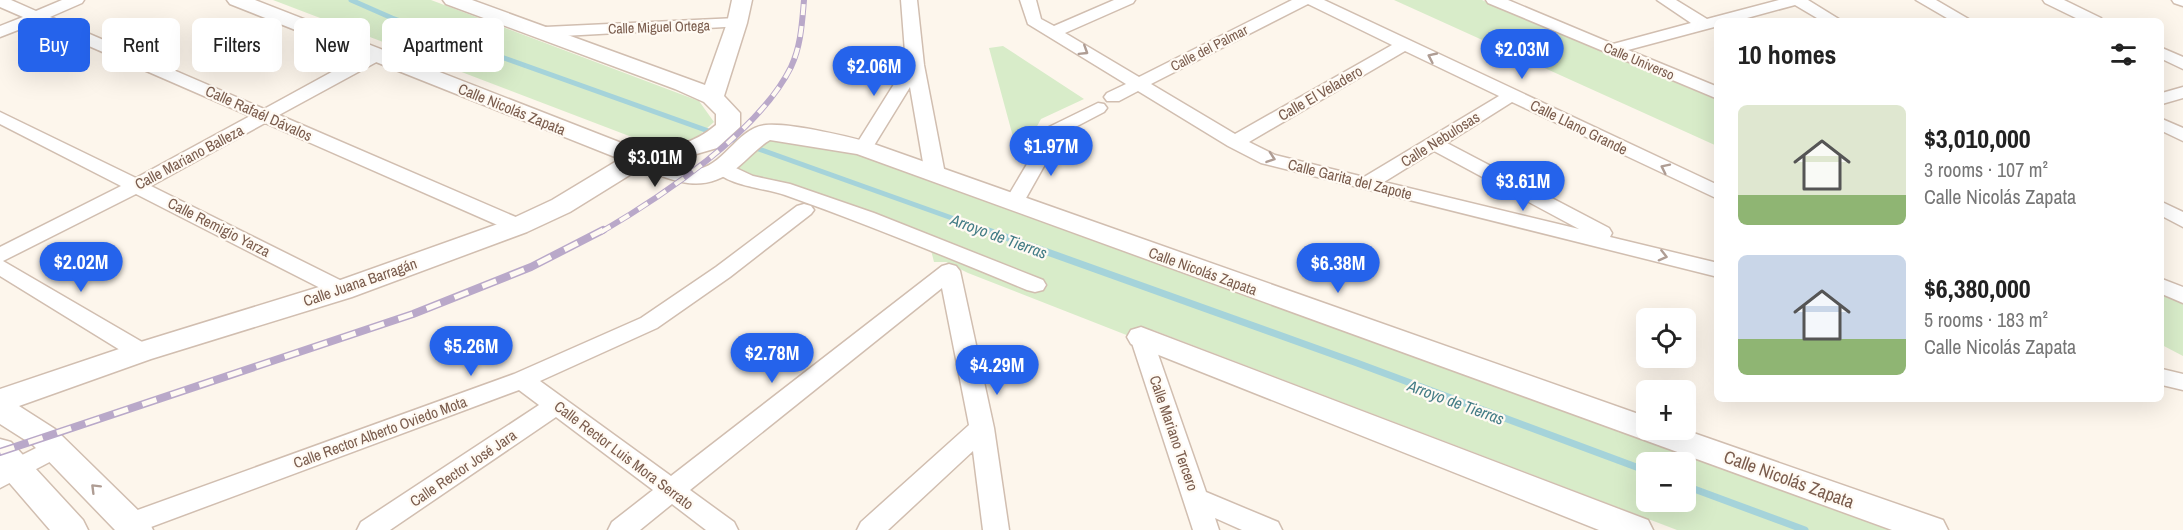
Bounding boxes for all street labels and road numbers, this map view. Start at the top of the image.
street label: Calle Miguel Ortega [608,16,711,38]
street label: Calle del Palmar [1167,21,1251,75]
street label: Calle Universo [1601,38,1677,84]
street label: Calle El Veladero [1274,60,1366,126]
street label: Calle Nicolás Zapata [455,78,569,140]
street label: Calle Rafaél Dávalos [202,80,316,146]
street label: Calle Llano Grande [1527,94,1631,160]
street label: Calle Nebulosas [1396,106,1484,172]
street label: Calle Mariano Balleza [131,119,247,195]
street label: Calle Garita del Zapote [1286,153,1414,205]
street label: Calle Remigio Yarza [164,192,274,262]
street label: Calle Nicolás Zapata [1146,242,1260,300]
street label: Calle Juana Barragán [300,253,420,311]
street label: Calle Mariano Tercero [1144,372,1204,494]
street label: Calle Rector Alberto Oviedo Mota [290,391,470,473]
street label: Calle Rector Luis Mora Serrato [550,396,698,514]
street label: Calle Rector José Jara [406,424,521,511]
street label: Calle Nicolás Zapata [1720,444,1858,514]

